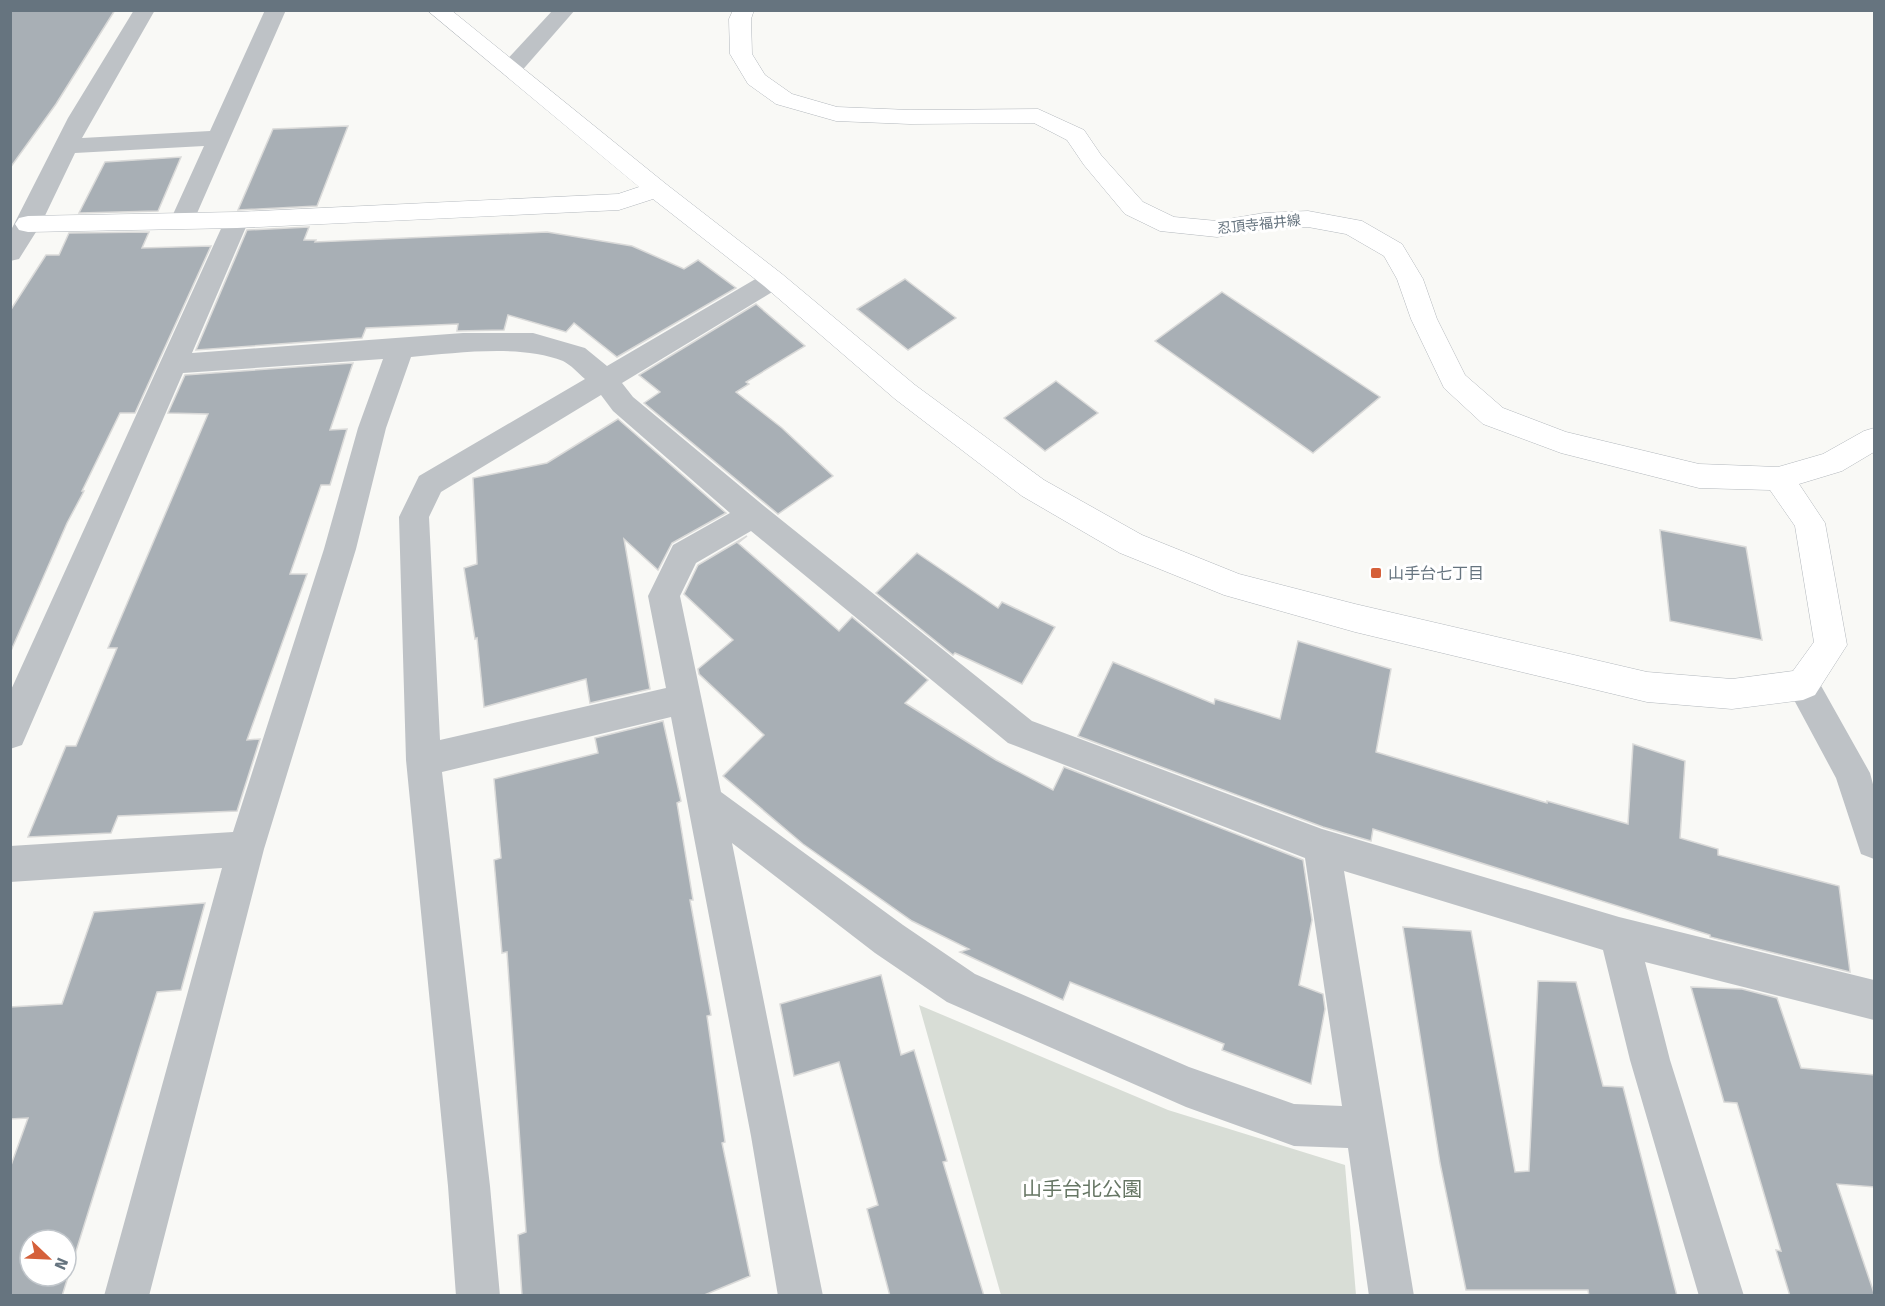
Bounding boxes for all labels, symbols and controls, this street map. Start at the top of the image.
street label: 忍頂寺福井線 [1216,212,1302,237]
place label: 山手台七丁目 [1388,564,1484,584]
marker: 山手台七丁目 [1369,566,1383,580]
park label: 山手台北公園 [1022,1177,1142,1202]
north arrow [18,1228,78,1288]
text: N [50,1254,72,1273]

